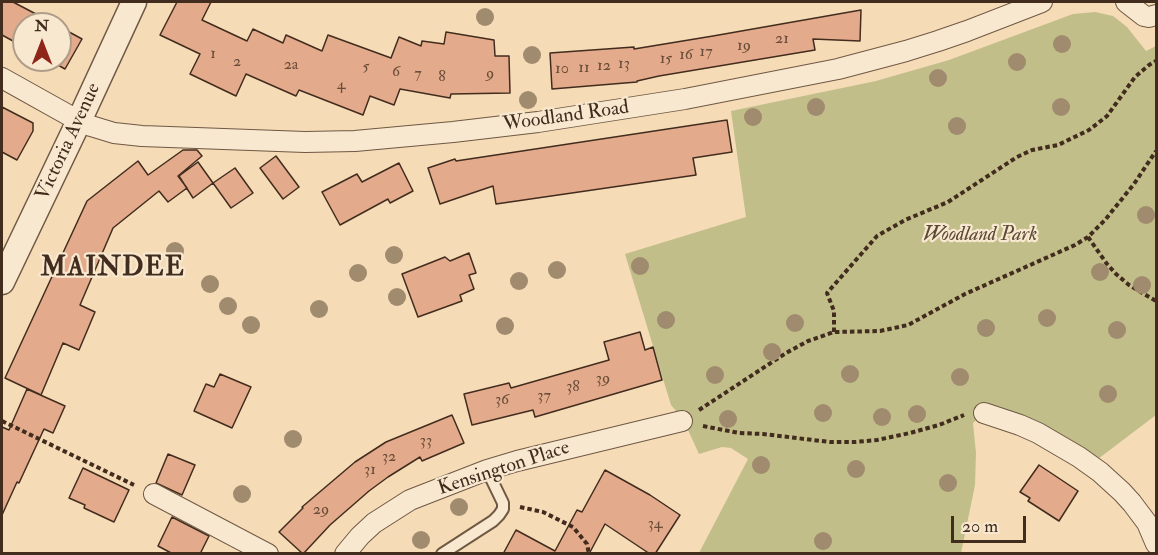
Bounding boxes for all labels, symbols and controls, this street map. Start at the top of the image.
north arrow [12,12,72,72]
text: N [35,16,49,36]
house number: 21 [775,30,789,50]
house number: 19 [737,37,751,57]
house number: 17 [699,43,713,63]
house number: 1 [210,45,216,65]
house number: 16 [679,46,693,66]
house number: 15 [660,50,672,70]
house number: 2 [233,53,241,73]
house number: 13 [618,55,630,75]
house number: 2a [284,56,298,76]
house number: 12 [597,57,611,77]
house number: 5 [362,58,370,78]
house number: 11 [578,59,590,79]
house number: 10 [555,60,569,80]
house number: 6 [392,63,400,83]
house number: 7 [414,65,422,85]
house number: 9 [486,65,494,85]
house number: 8 [438,68,446,88]
house number: 4 [337,76,345,96]
street label: Victoria Avenue [31,80,107,204]
street label: Woodland Road [501,96,631,138]
park label: Woodland Park [923,224,1037,248]
district label: MAINDEE [41,253,185,285]
house number: 39 [596,370,610,390]
house number: 38 [566,378,580,398]
house number: 37 [537,387,551,407]
house number: 36 [495,391,509,411]
house number: 33 [420,432,432,452]
street label: Kensington Place [435,436,573,502]
house number: 32 [382,448,396,468]
house number: 31 [364,461,376,481]
house number: 29 [313,501,329,521]
scale bar [954,504,1029,542]
house number: 34 [648,515,662,535]
text: 20 m [962,515,998,538]

